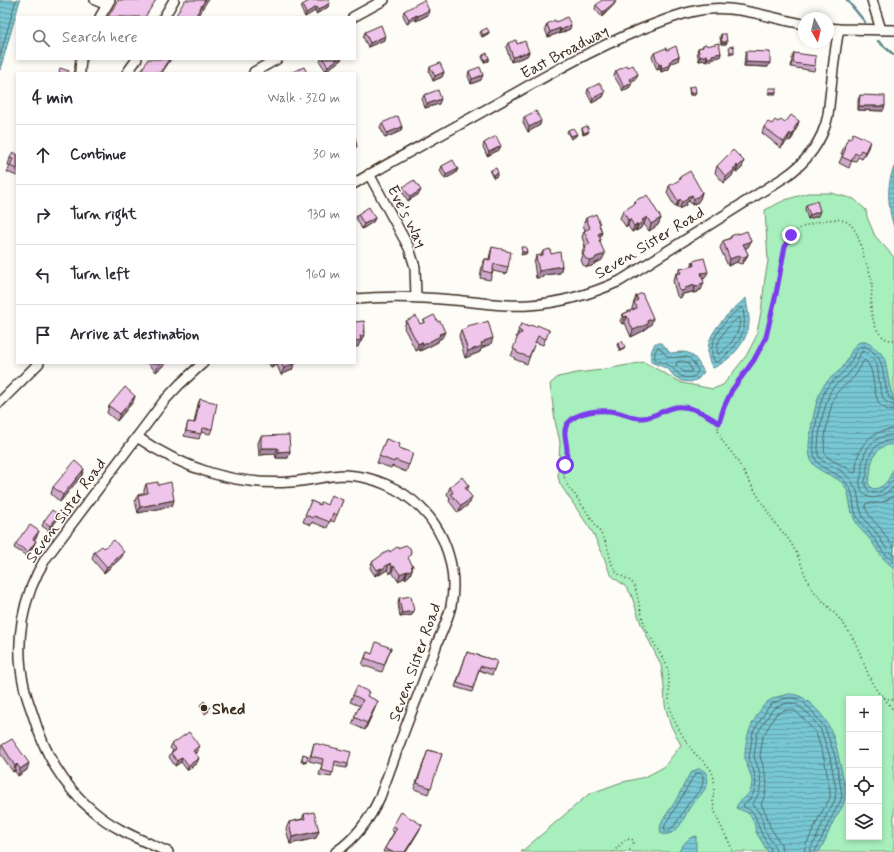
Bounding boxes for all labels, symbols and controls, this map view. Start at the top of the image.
north arrow [798,12,834,48]
search box [16,16,356,60]
street label: East Broadway [517,20,612,84]
icon: search [30,27,52,49]
text: Search here [62,28,138,48]
text: 4 min [32,87,73,109]
text: Walk · 320 m [267,90,340,107]
icon: ahead [32,144,54,166]
text: Continue [70,145,126,165]
text: 30 m [313,146,340,163]
street label: Eve's Way [382,182,431,252]
street label: Seven Sister Road [591,202,709,284]
icon: right [32,204,54,226]
text: Turn right [70,205,137,225]
text: 130 m [307,206,340,223]
route end [782,226,800,244]
icon: left [32,264,54,286]
text: Turn left [70,265,130,285]
text: 160 m [305,266,340,283]
icon: arrive [32,324,54,346]
text: Arrive at destination [70,325,199,345]
street label: Seven Sister Road [21,454,111,567]
route start [556,456,574,474]
street label: Seven Sister Road [384,600,447,725]
map controls [846,696,882,840]
button: + [846,696,882,732]
place label: Shed [212,699,245,720]
marker: Shed [199,703,209,713]
button: − [846,732,882,768]
button: locate [846,768,882,804]
button: layers [846,804,882,840]

